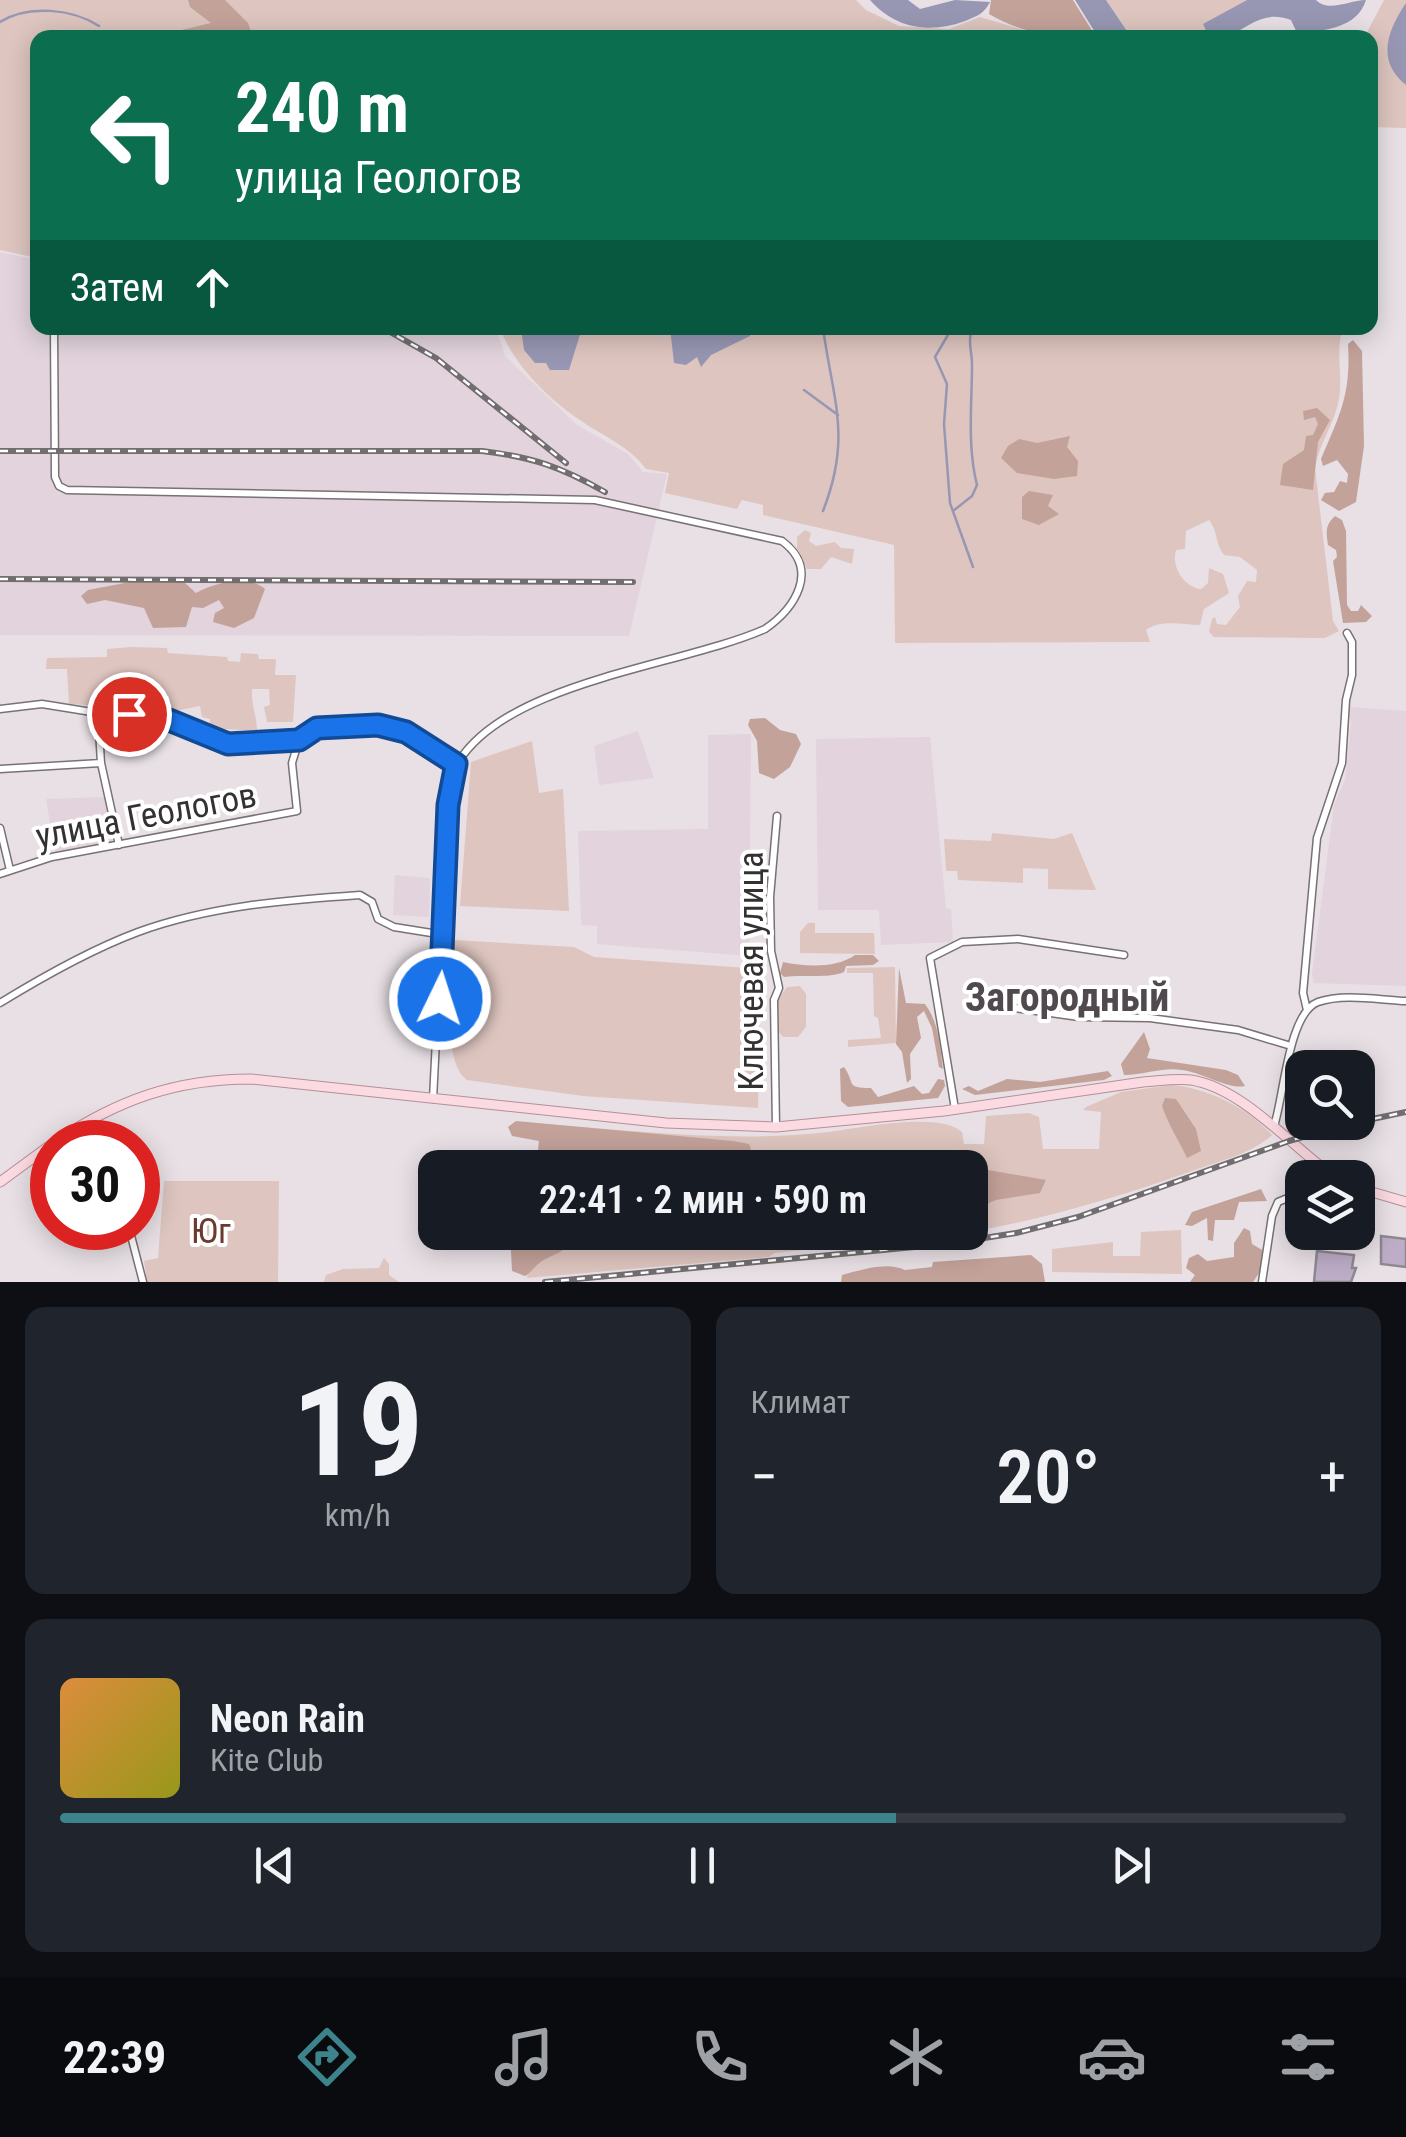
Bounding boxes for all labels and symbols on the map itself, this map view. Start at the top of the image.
pin [87,672,172,757]
street label: улица Геологов [32,775,260,857]
street label: Ключевая улица [731,851,772,1091]
position arrow [388,947,492,1051]
district label: Загородный [965,974,1169,1021]
speed limit sign: 30 [30,1120,160,1250]
park label: Юг [191,1211,231,1252]

